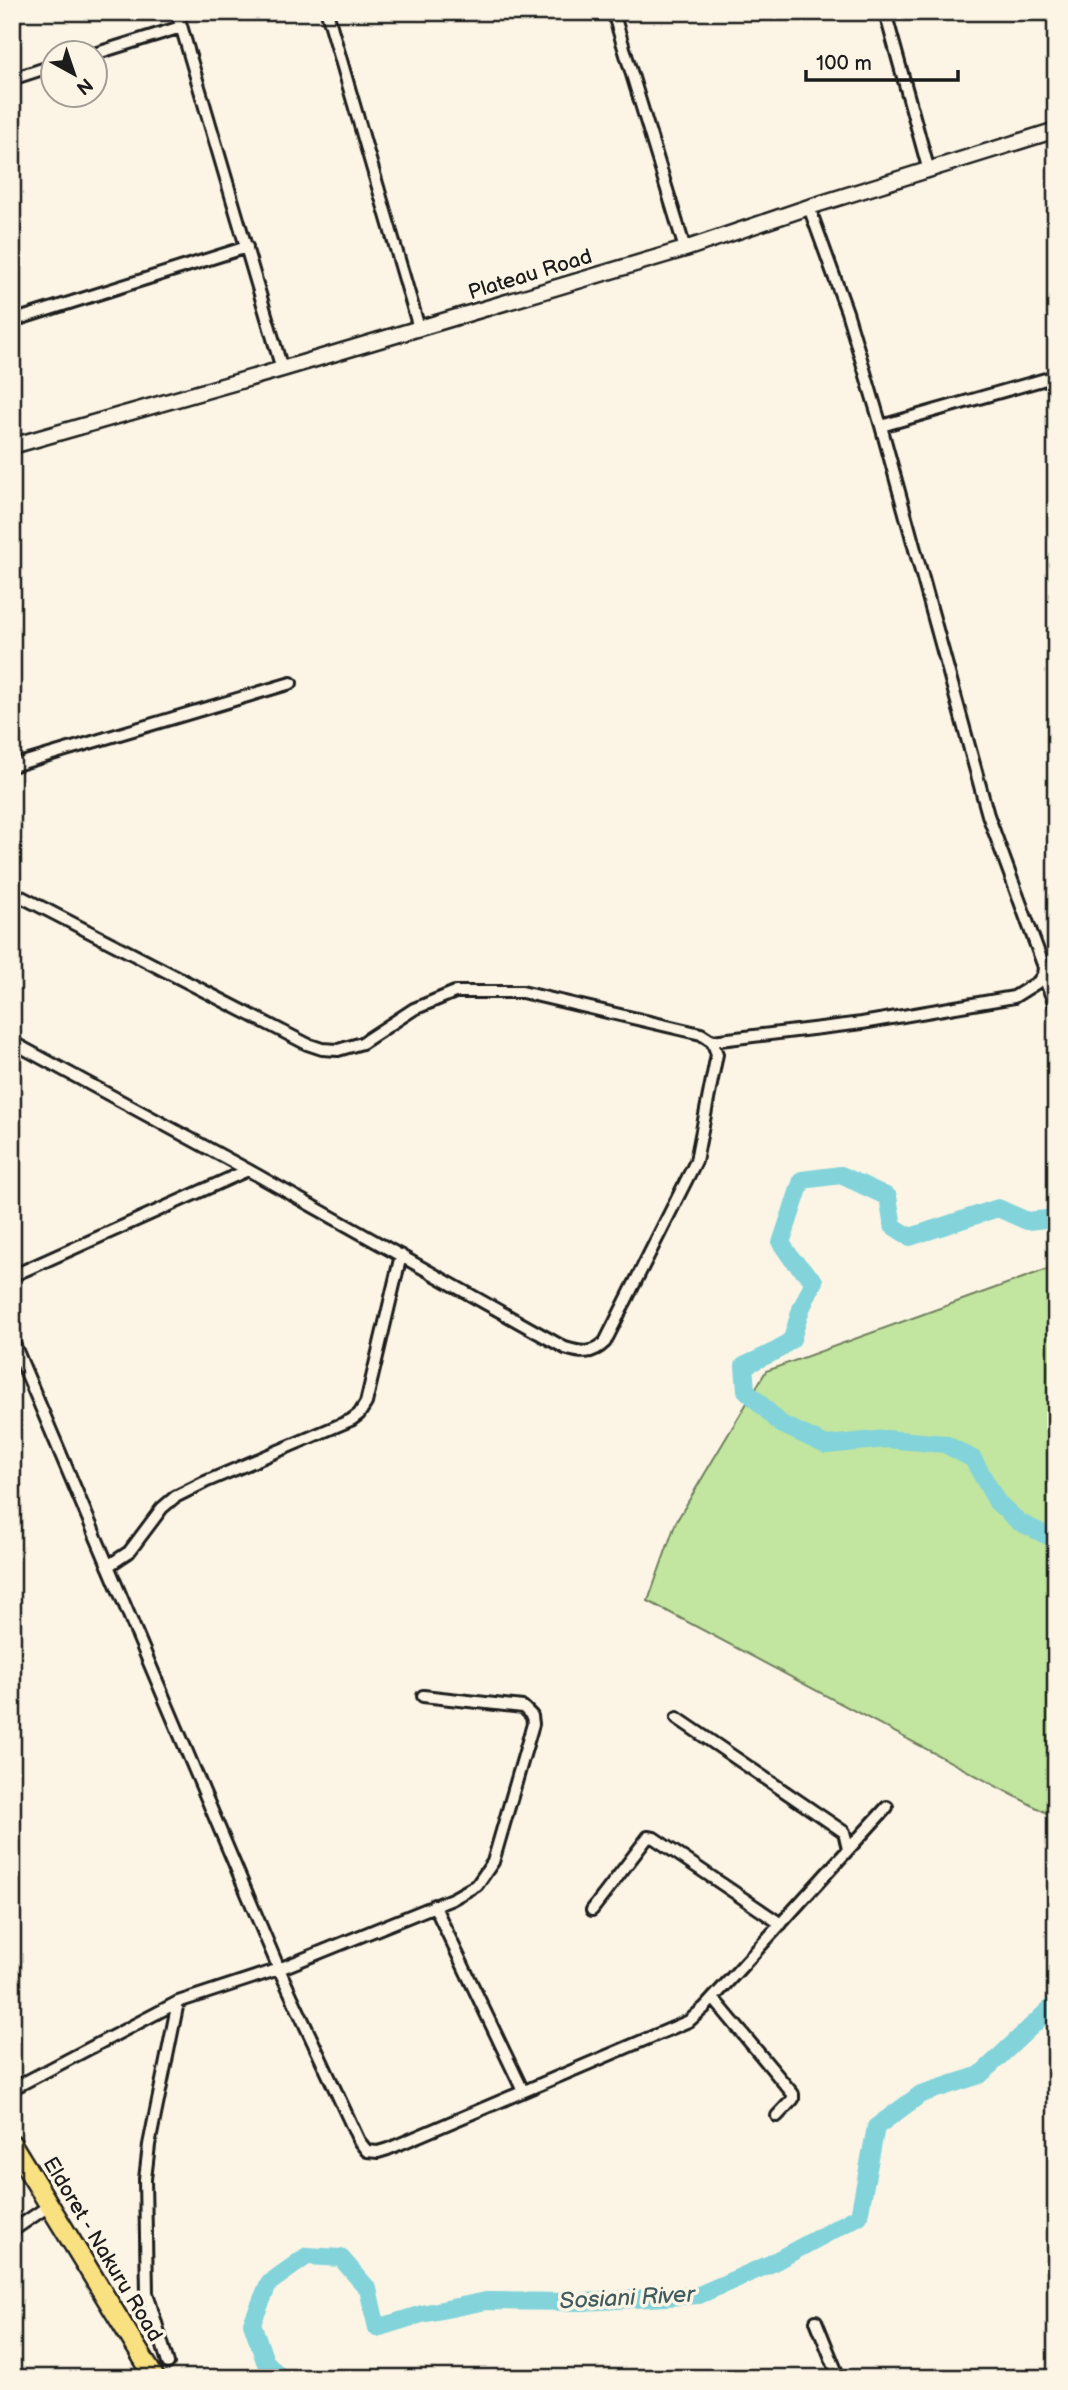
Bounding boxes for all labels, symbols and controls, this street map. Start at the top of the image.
north arrow [38,38,108,108]
scale bar [806,38,958,82]
text: 100 m [816,51,872,76]
text: N [71,72,97,99]
street label: Plateau Road [465,244,595,305]
street label: Eldoret - Nakuru Road [38,2152,168,2346]
water label: Sosiani River [559,2280,697,2316]

